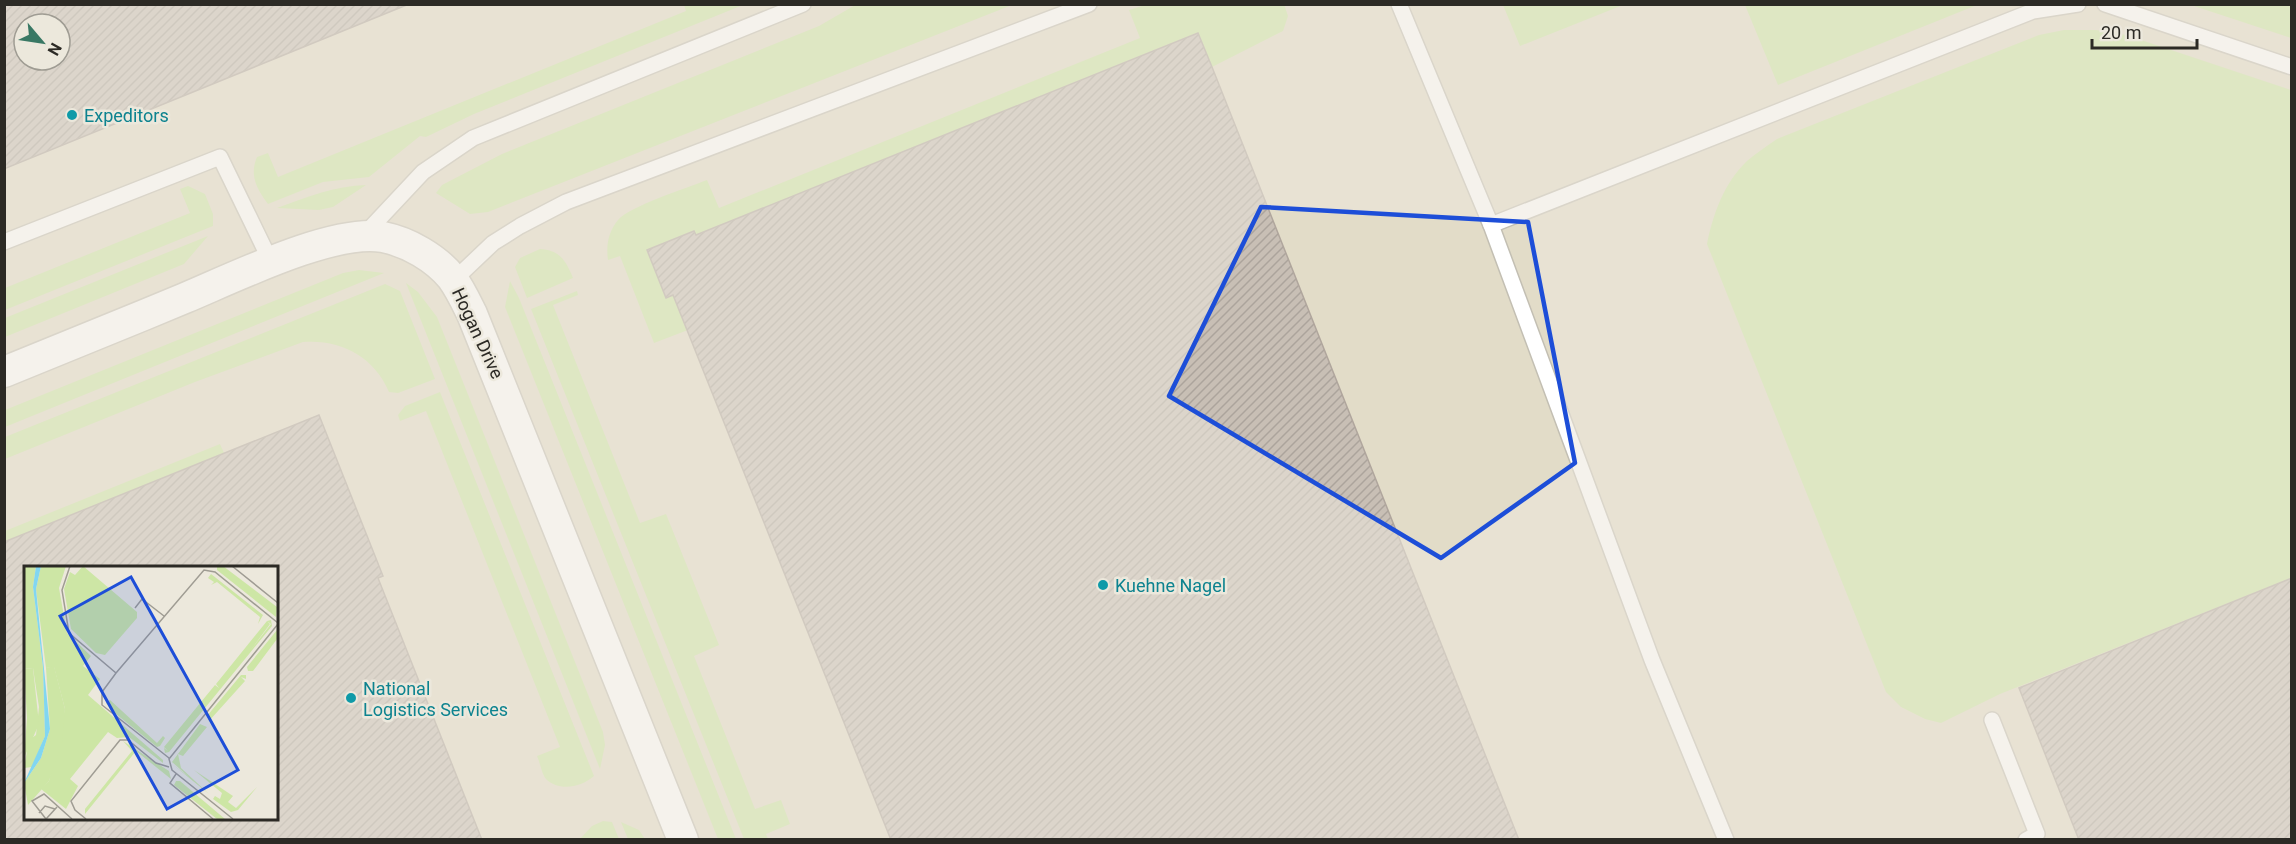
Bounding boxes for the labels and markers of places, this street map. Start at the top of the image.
place label: Expeditors [84,105,169,126]
marker: Expeditors [65,108,79,122]
place label: Kuehne Nagel [1115,575,1226,596]
marker: Kuehne Nagel [1096,578,1110,592]
place label: National Logistics Services [363,678,508,720]
marker: National Logistics Services [344,691,358,705]

